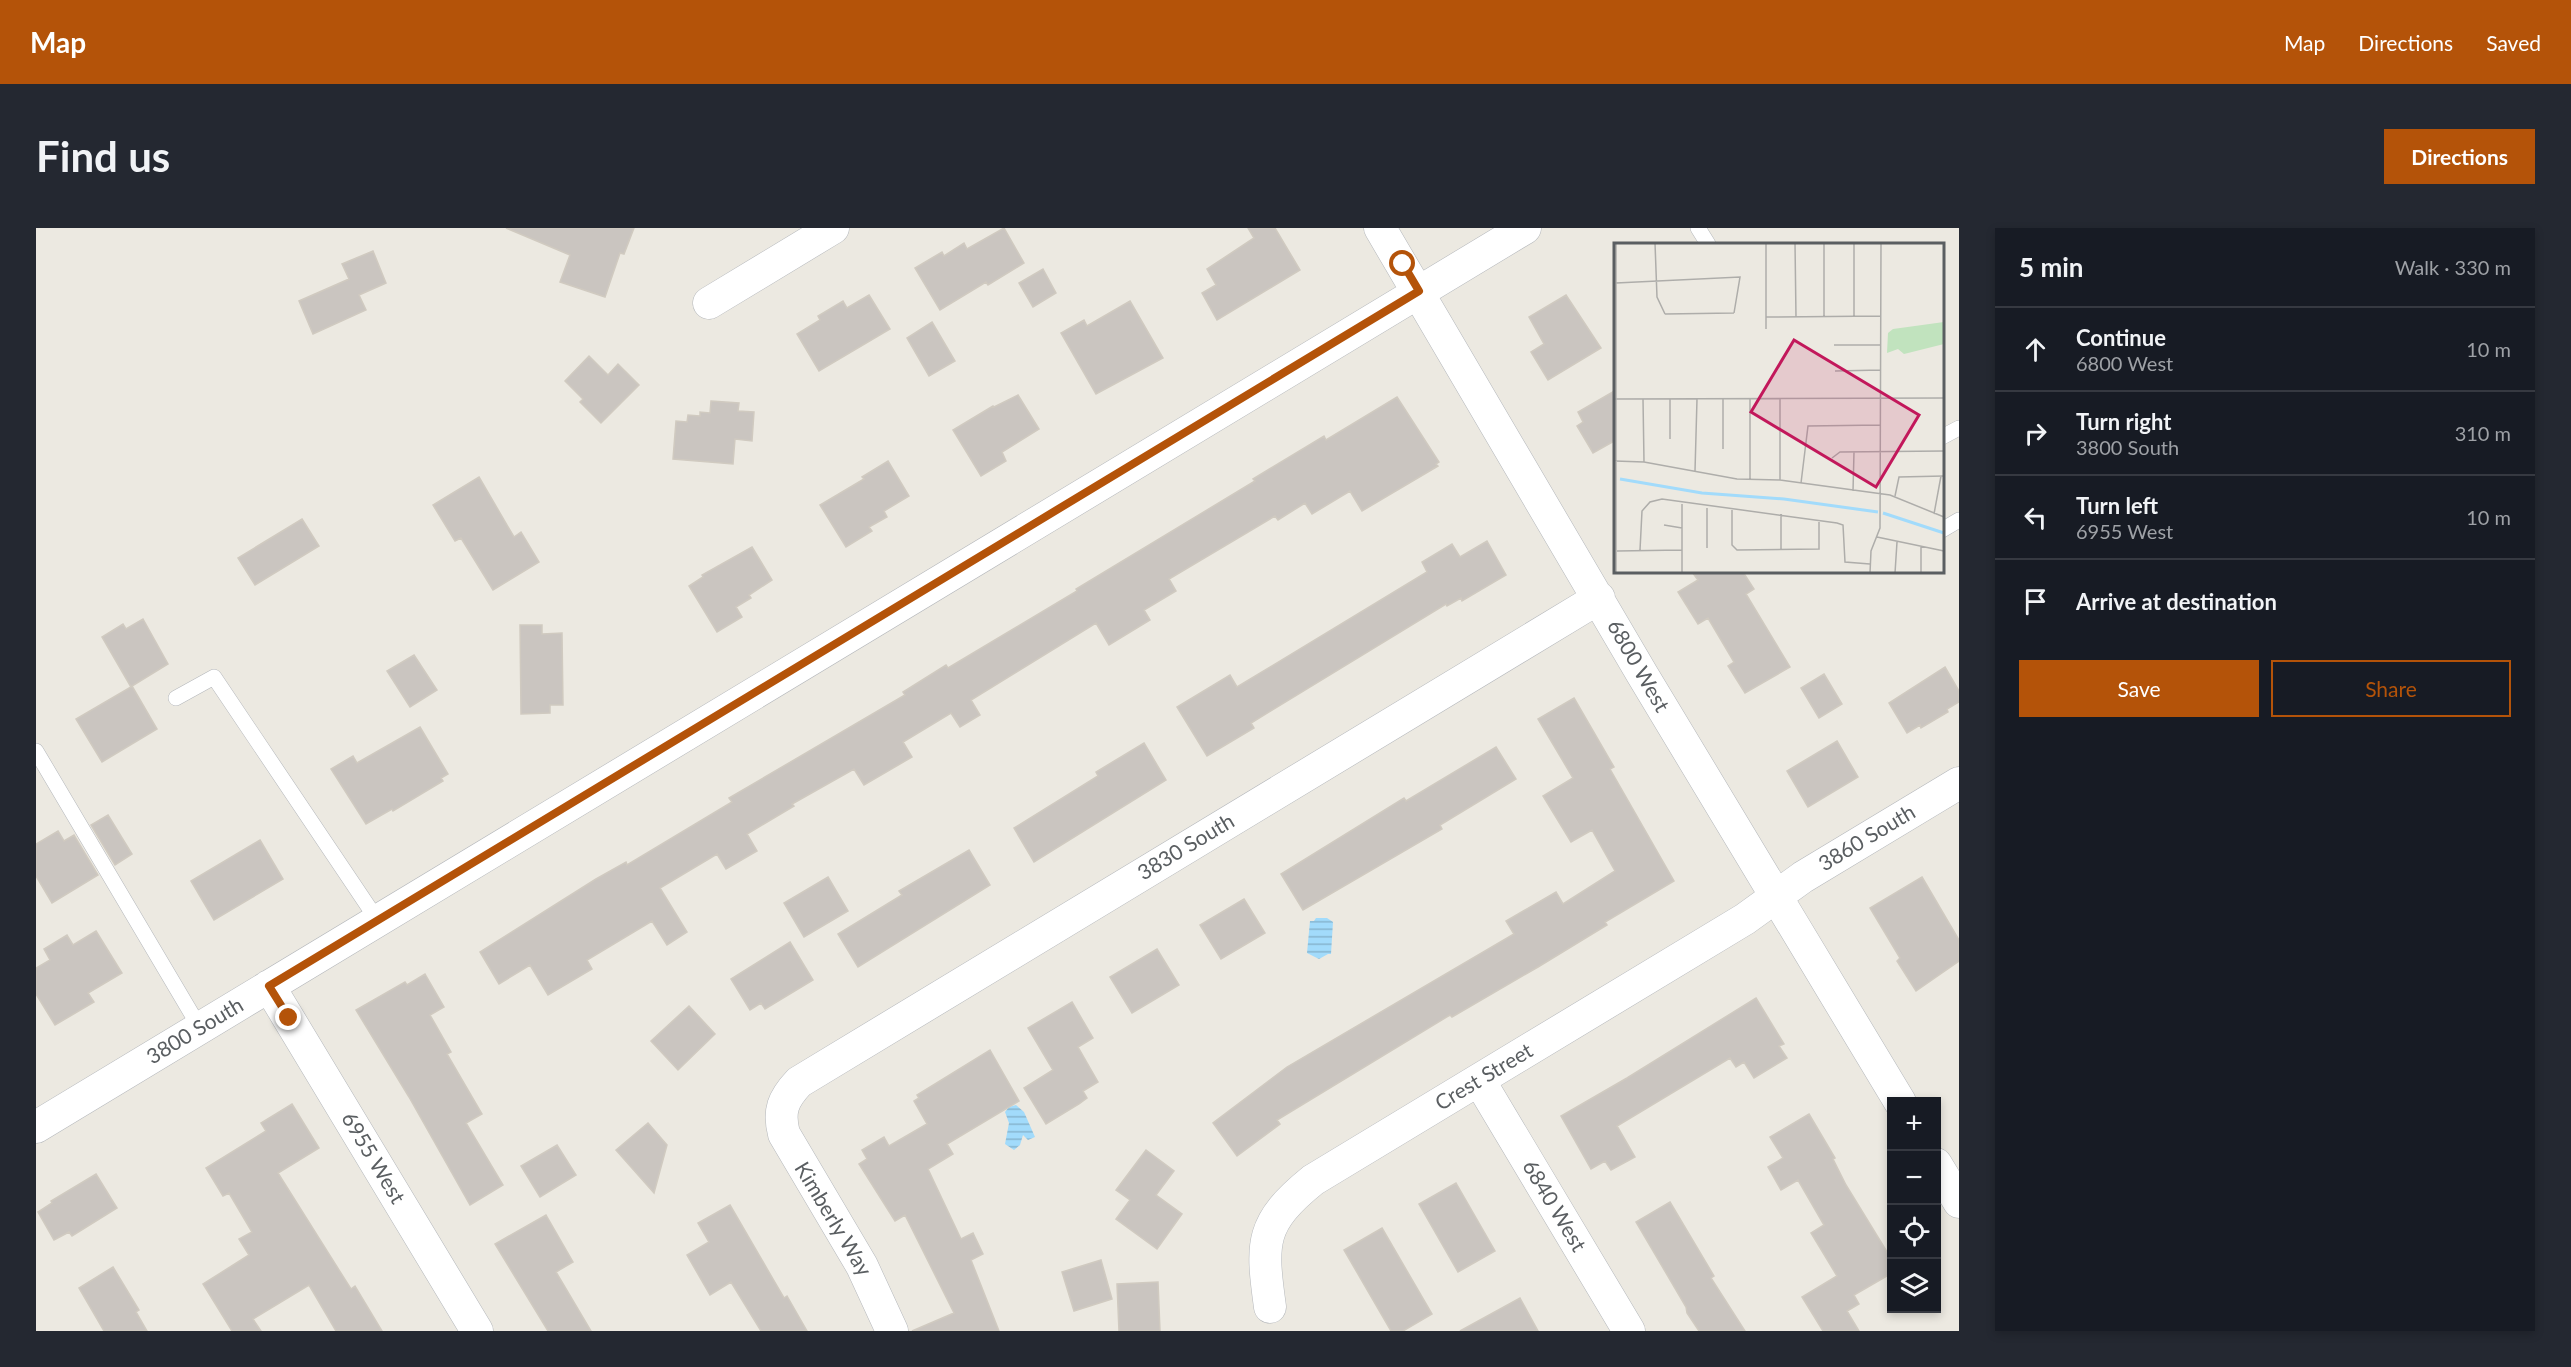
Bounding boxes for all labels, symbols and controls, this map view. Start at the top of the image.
text: Map [30,25,86,59]
text: Map [2284,30,2325,55]
text: Directions [2358,30,2453,55]
text: Saved [2486,30,2541,55]
button: Directions [2384,129,2535,184]
text: Find us [36,131,170,181]
inset map [1614,243,1944,573]
route start [1389,250,1415,276]
text: 5 min [2019,251,2083,283]
text: Walk · 330 m [2395,255,2511,279]
text: Continue [2076,324,2166,351]
icon: ahead [2019,333,2052,366]
text: 10 m [2466,337,2511,361]
text: 6800 West [2076,351,2173,375]
text: Turn right [2076,408,2171,435]
icon: right [2019,417,2052,450]
text: 310 m [2455,421,2511,445]
text: 3800 South [2076,435,2179,459]
text: Turn left [2076,492,2158,519]
icon: left [2019,501,2052,534]
text: 10 m [2466,505,2511,529]
text: 6955 West [2076,519,2173,543]
icon: arrive [2019,585,2052,618]
text: Arrive at destination [2076,588,2277,615]
street label: 6800 West [1603,615,1676,716]
button: Save [2019,660,2259,717]
button: Share [2271,660,2511,717]
street label: 3860 South [1813,798,1919,875]
street label: 3830 South [1132,807,1238,884]
street label: 3800 South [141,991,247,1068]
route end [275,1004,301,1030]
street label: Crest Street [1430,1037,1537,1115]
map controls [1887,1097,1941,1313]
button: + [1887,1097,1941,1151]
street label: 6955 West [337,1107,412,1208]
button: − [1887,1151,1941,1205]
street label: 6840 West [1518,1155,1593,1256]
street label: Kimberly Way [790,1157,878,1280]
button: locate [1887,1205,1941,1259]
button: layers [1887,1259,1941,1313]

